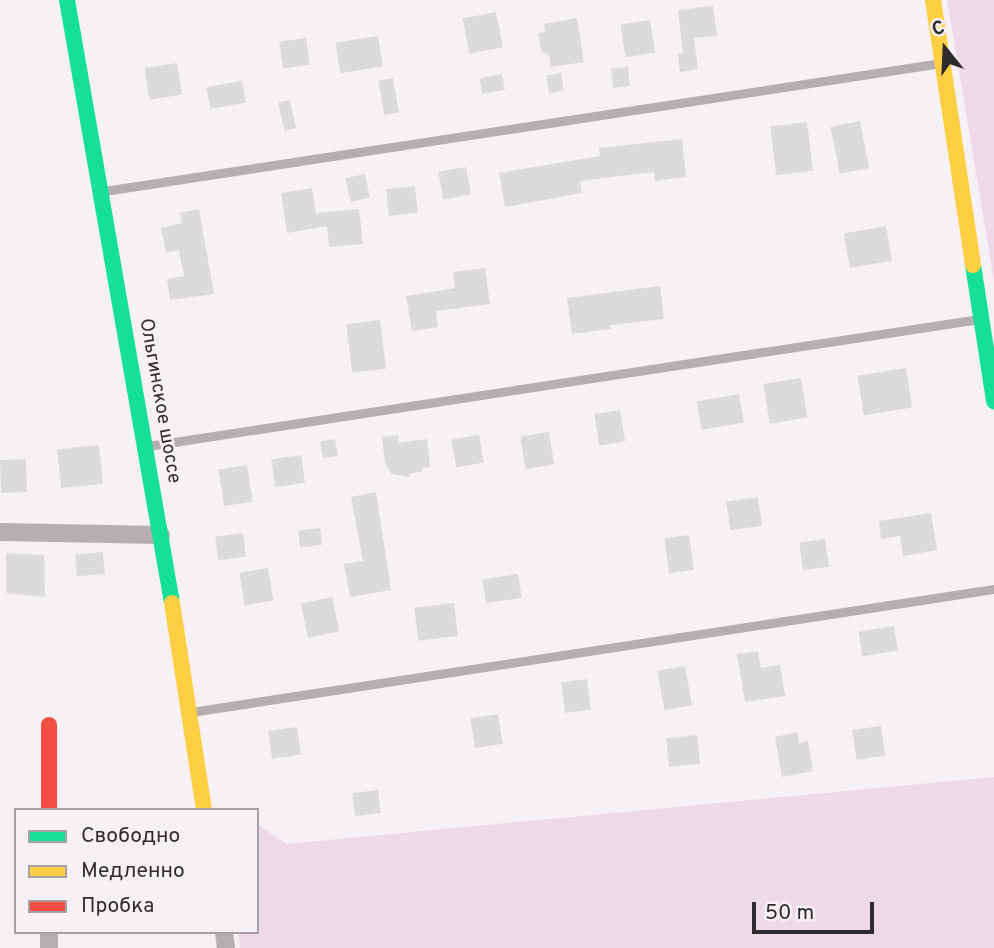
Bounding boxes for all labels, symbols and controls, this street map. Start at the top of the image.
north arrow [910,14,980,84]
text: С [929,16,948,42]
street label: Ольгинское шоссе [133,317,185,485]
legend [14,808,259,934]
text: Свободно [81,823,180,850]
text: Медленно [81,858,185,885]
scale bar [756,888,878,932]
text: Пробка [81,893,154,920]
text: 50 m [765,900,814,927]

